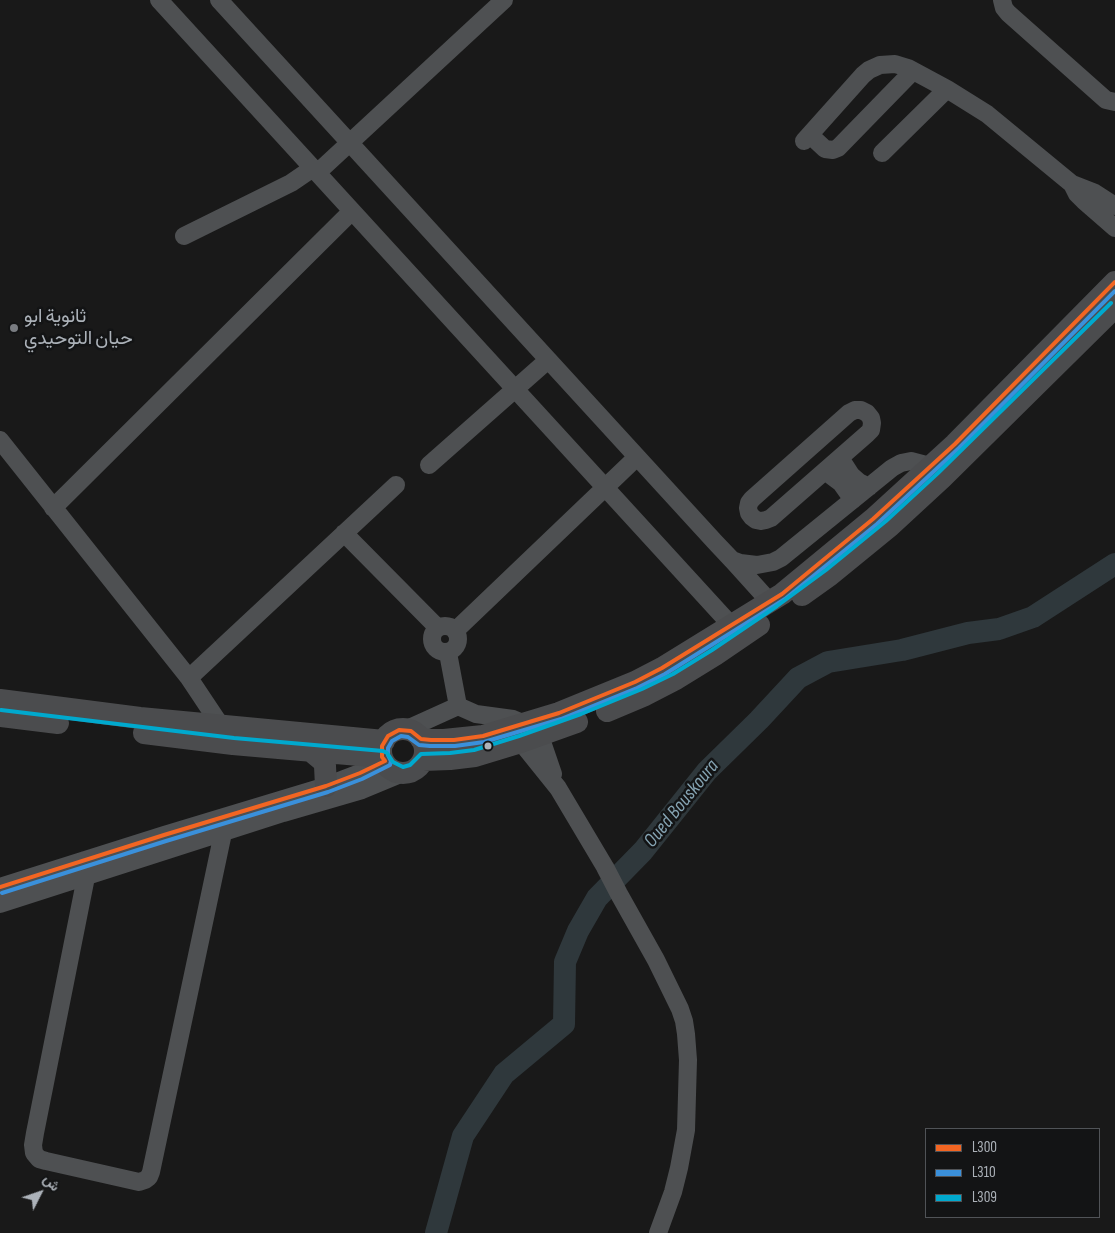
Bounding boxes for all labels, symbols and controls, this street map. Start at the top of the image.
place label: ثانوية ابو حيان التوحيدي [24,306,133,350]
marker: ثانوية ابو حيان التوحيدي [8,322,20,334]
unlabelled marker [483,741,493,751]
water label: Oued Bouskoura [639,755,725,853]
legend [925,1128,1100,1218]
text: L300 [972,1138,997,1157]
text: L310 [972,1163,996,1182]
north arrow [15,1168,65,1218]
text: ش [40,1171,64,1195]
text: L309 [972,1188,997,1207]

